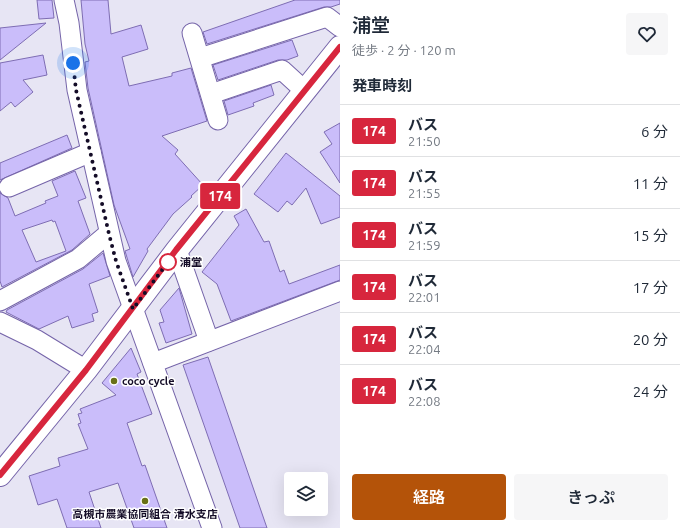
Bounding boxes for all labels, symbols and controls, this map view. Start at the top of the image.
button: heart [626,13,668,55]
text: 浦堂 [352,14,390,36]
text: 徒歩 · 2 分 · 120 m [352,43,456,57]
your location [63,53,83,73]
text: 発車時刻 [352,77,412,94]
text: バス [408,116,438,133]
text: 174 [362,123,386,139]
text: 6 分 [641,123,668,140]
text: 21:50 [408,134,441,148]
text: バス [408,168,438,185]
text: 174 [362,175,386,191]
text: 11 分 [633,175,668,192]
line badge: 174 [197,183,243,209]
text: 21:55 [408,186,441,200]
text: 174 [208,188,232,204]
text: バス [408,220,438,237]
text: 174 [362,227,386,243]
text: 15 分 [633,227,668,244]
text: 21:59 [408,238,441,252]
marker: 浦堂 [159,253,177,271]
place label: 浦堂 [180,256,202,268]
text: バス [408,272,438,289]
text: 174 [362,279,386,295]
text: 17 分 [633,279,668,296]
text: 22:01 [408,290,441,304]
text: バス [408,324,438,341]
text: 174 [362,331,386,347]
text: 20 分 [633,331,668,348]
text: 22:04 [408,342,441,356]
place label: coco cycle [122,375,175,387]
marker: coco cycle [109,376,119,386]
text: バス [408,376,438,393]
text: 174 [362,383,386,399]
text: 24 分 [633,383,668,400]
text: 22:08 [408,394,441,408]
map controls [284,472,328,516]
button: layers [284,472,328,516]
button: 経路 [352,474,506,520]
button: きっぷ [514,474,668,520]
marker: 高槻市農業協同組合 清水支店 [140,496,150,506]
place label: 高槻市農業協同組合 清水支店 [72,508,218,520]

